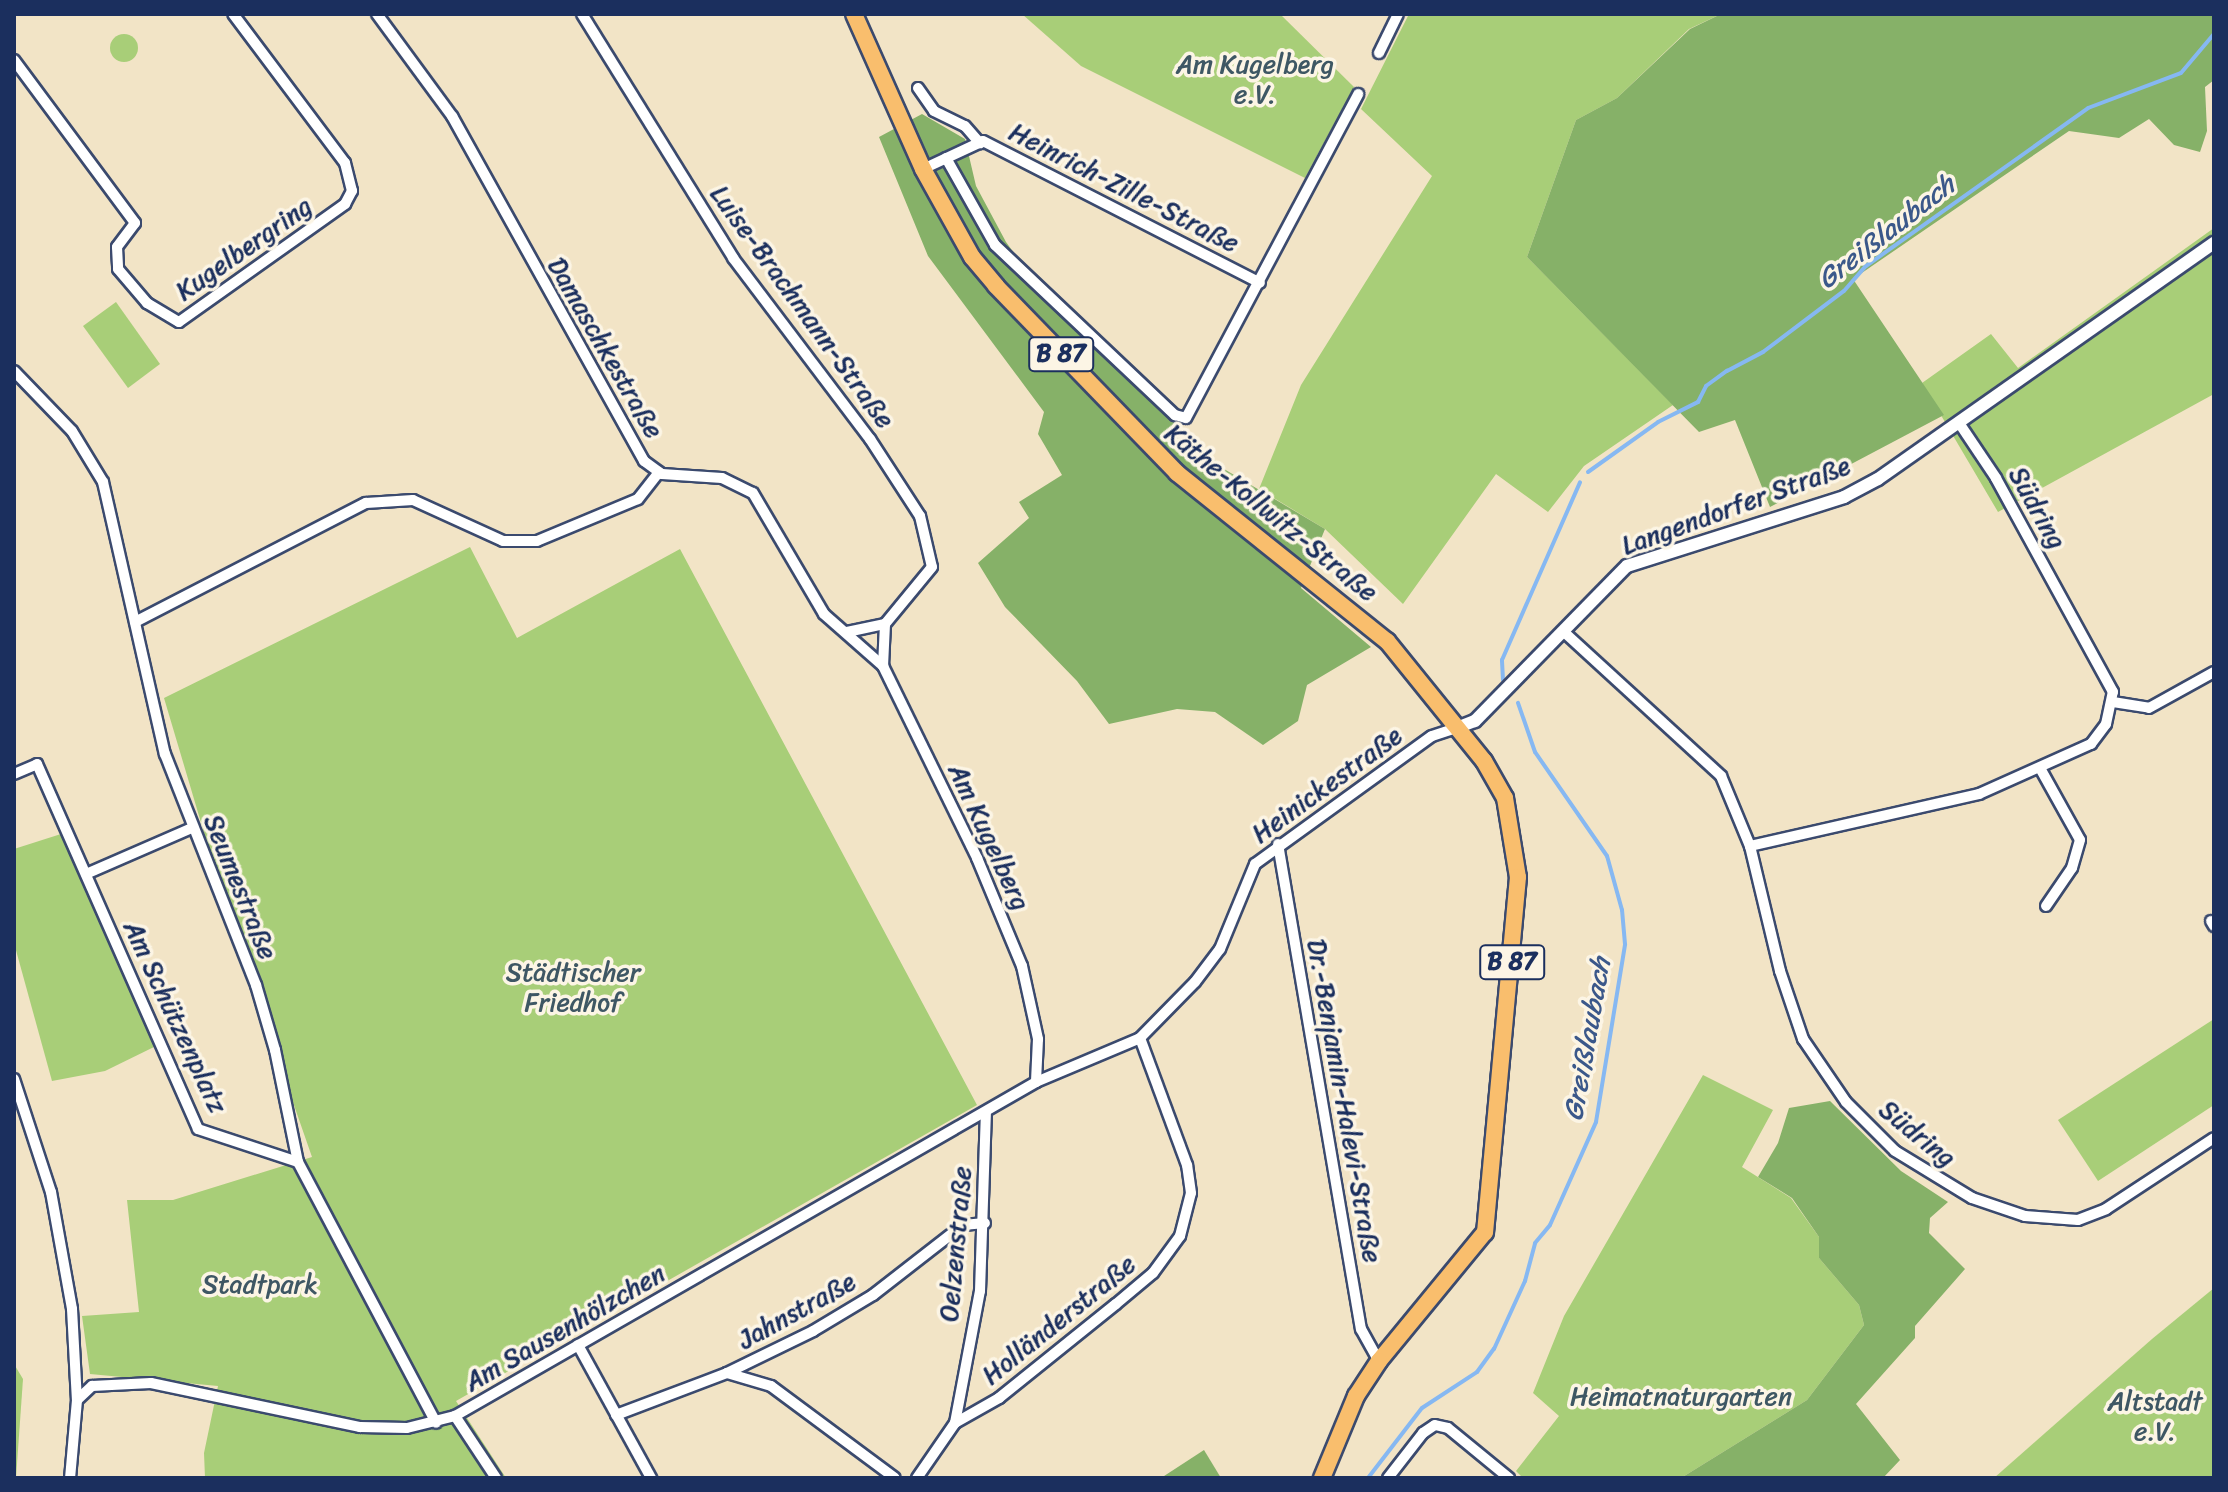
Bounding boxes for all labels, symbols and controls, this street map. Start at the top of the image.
park label: Am Kugelberg e.V. [1176,49,1334,110]
street label: Heinrich-Zille-Straße [1004,117,1244,259]
water label: Greißlaubach [1811,168,1961,296]
street label: Luise-Brachmann-Straße [703,179,901,435]
street label: Kugelbergring [170,191,318,307]
street label: Damaschkestraße [541,252,669,444]
road number: B 87 [1027,334,1095,374]
street label: Käthe-Kollwitz-Straße [1158,418,1384,608]
street label: Langendorfer Straße [1617,450,1855,562]
street label: Südring [2002,461,2072,555]
street label: Heinickestraße [1246,720,1408,850]
street label: Am Kugelberg [942,759,1036,915]
street label: Seumestraße [197,810,283,964]
street label: Am Schützenplatz [117,916,233,1118]
street label: Dr.-Benjamin-Halevi-Straße [1300,937,1388,1265]
road number: B 87 [1478,942,1546,982]
water label: Greißlaubach [1556,955,1618,1123]
park label: Städtischer Friedhof [506,957,640,1018]
street label: Südring [1873,1094,1961,1174]
street label: Oelzenstraße [934,1165,978,1323]
street label: Holländerstraße [976,1249,1142,1391]
street label: Am Sausenhölzchen [459,1258,671,1398]
street label: Jahnstraße [733,1266,861,1356]
park label: Stadtpark [202,1269,318,1301]
park label: Heimatnaturgarten [1570,1381,1792,1413]
park label: Altstadt e.V. [2107,1386,2203,1448]

